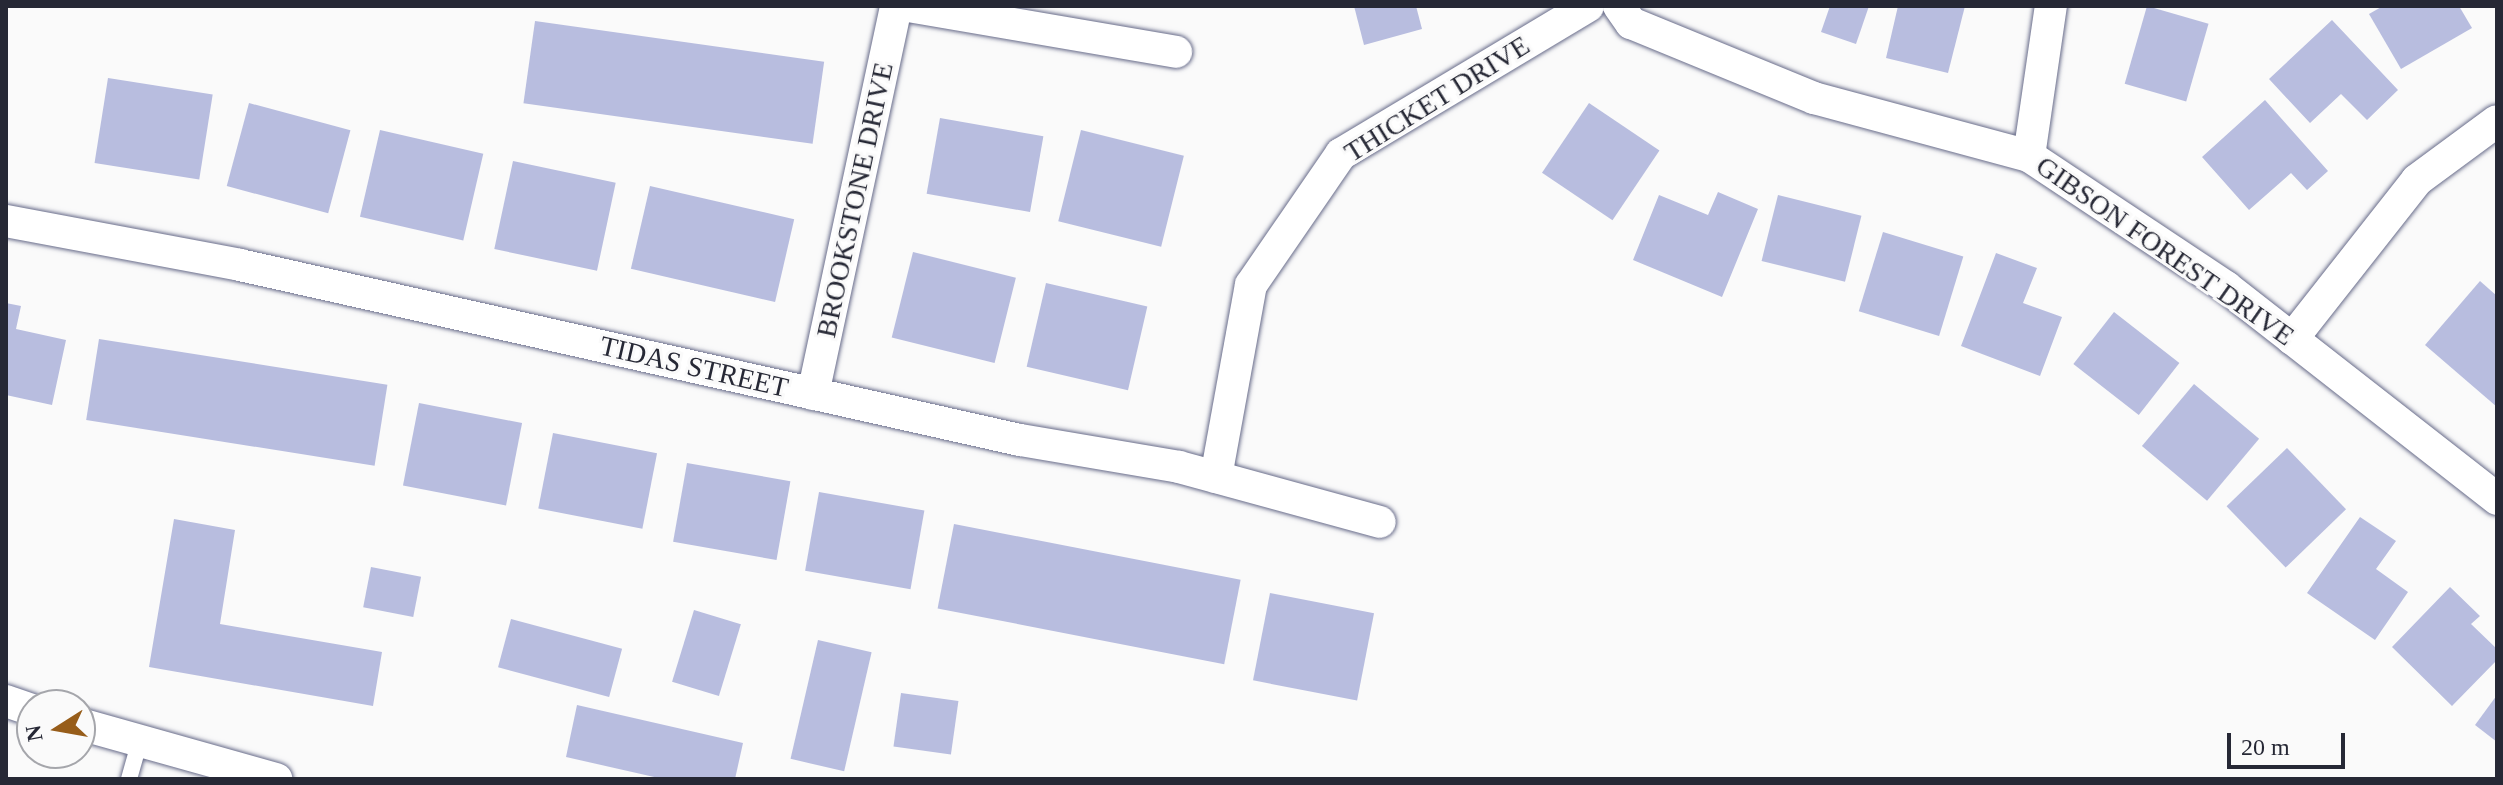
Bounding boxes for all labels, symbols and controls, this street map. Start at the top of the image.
street label: THICKET DRIVE [1338,29,1536,169]
street label: BROOKSTONE DRIVE [809,59,901,341]
street label: GIBSON FOREST DRIVE [2029,149,2301,353]
street label: TIDAS STREET [597,329,791,405]
north arrow [16,689,96,769]
scale bar [2231,717,2349,767]
text: N [20,723,48,743]
text: 20 m [2241,734,2290,760]

